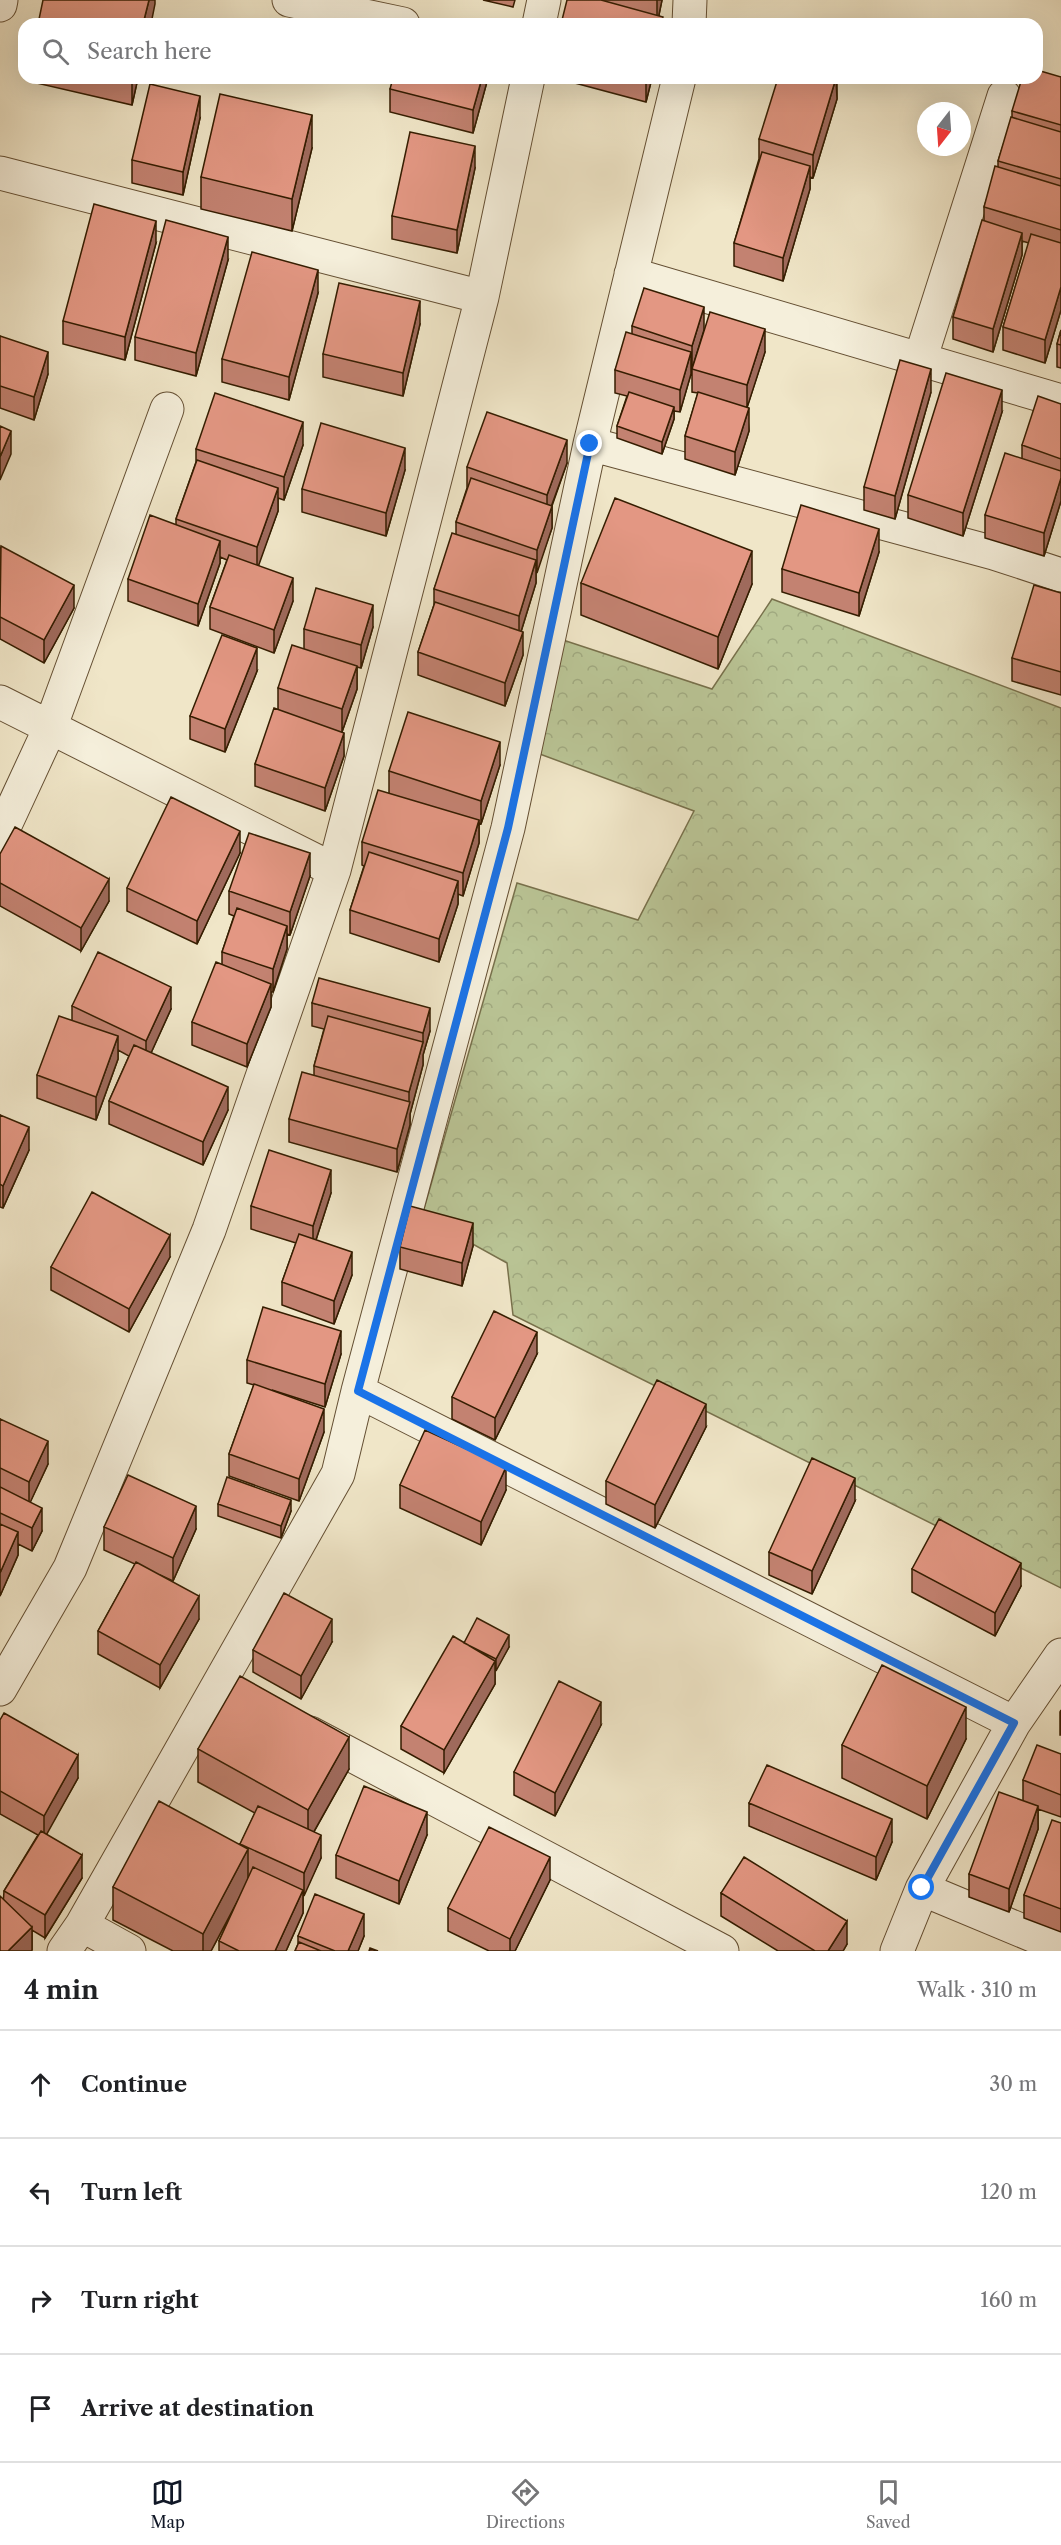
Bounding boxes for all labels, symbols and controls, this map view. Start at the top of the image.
search box [18,18,1043,84]
icon: search [39,35,72,68]
text: Search here [87,38,212,65]
north arrow [917,102,971,156]
route end [576,430,602,456]
route start [908,1874,934,1900]
text: 4 min [24,1974,99,2006]
text: Walk · 310 m [917,1978,1037,2002]
icon: ahead [24,2068,57,2101]
text: Continue [81,2071,187,2098]
text: 30 m [989,2072,1037,2096]
icon: left [24,2176,57,2209]
text: Turn left [81,2179,182,2206]
text: 120 m [980,2180,1037,2204]
icon: right [24,2284,57,2317]
text: Turn right [81,2287,199,2314]
text: 160 m [980,2288,1037,2312]
icon: arrive [24,2392,57,2425]
text: Arrive at destination [81,2395,314,2422]
tab: Map [151,2476,185,2532]
tab: Directions [486,2476,565,2532]
tab: Saved [866,2476,910,2532]

